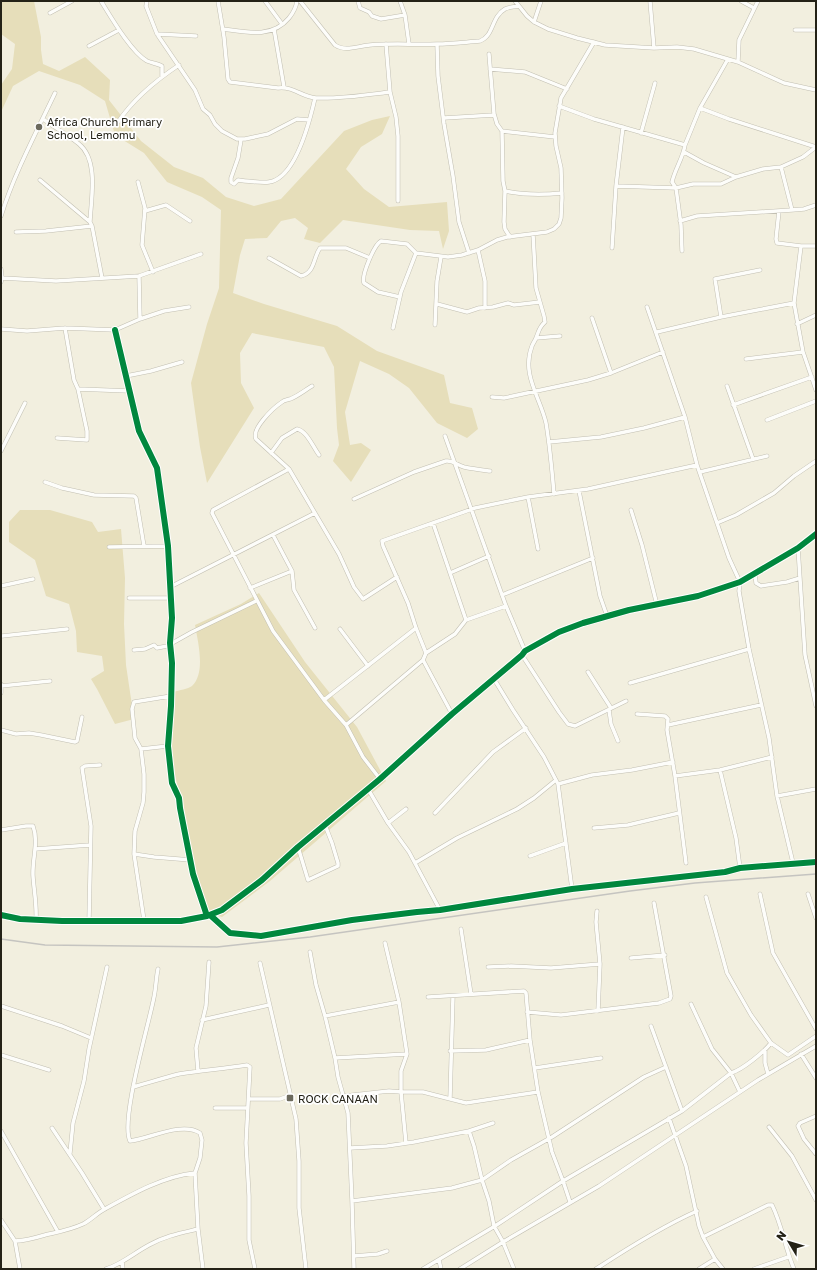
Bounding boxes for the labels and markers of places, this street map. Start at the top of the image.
place label: Africa Church Primary School, Lemomu [47,115,162,141]
marker: Africa Church Primary School, Lemomu [34,122,44,132]
place label: ROCK CANAAN [298,1092,378,1105]
marker: ROCK CANAAN [285,1093,295,1103]

